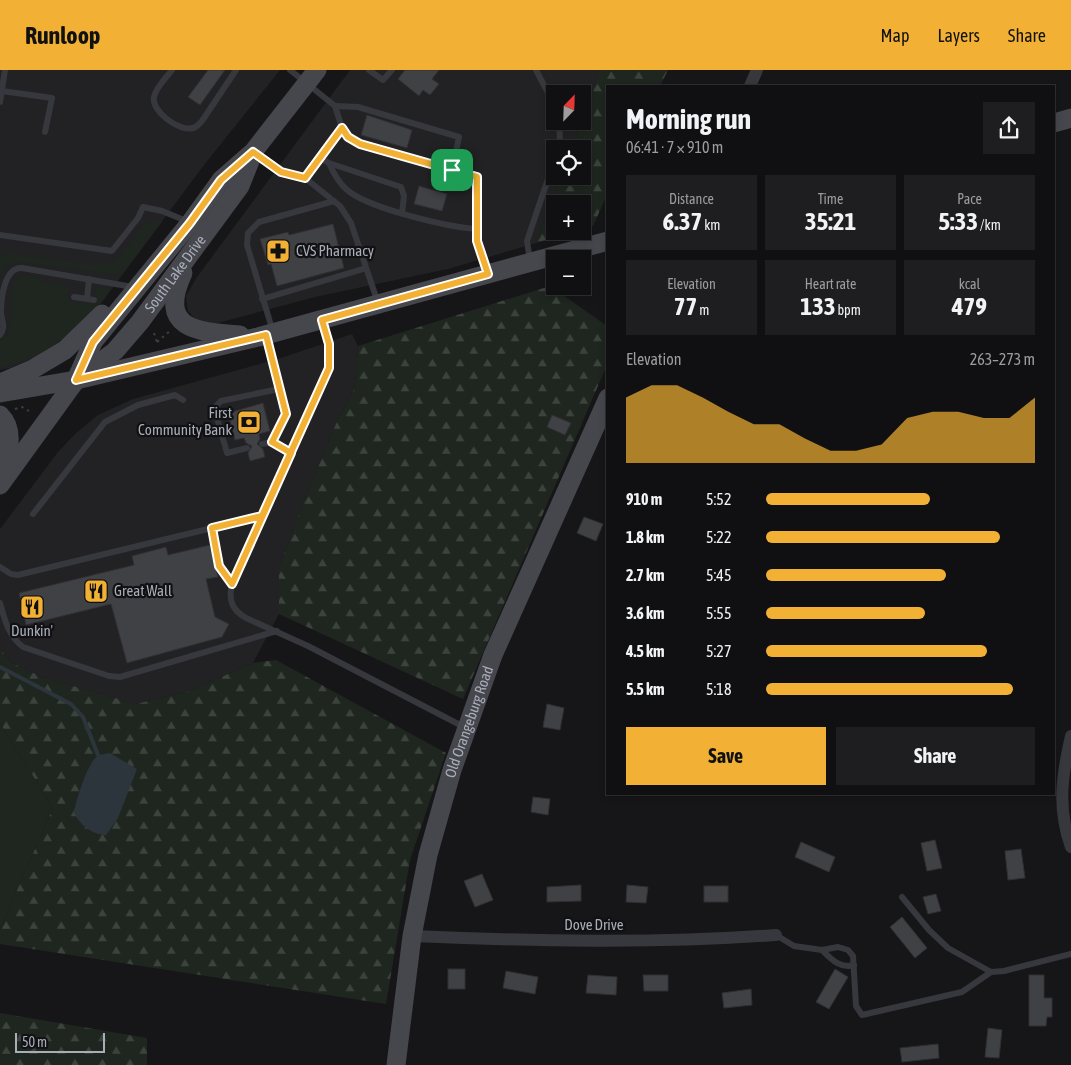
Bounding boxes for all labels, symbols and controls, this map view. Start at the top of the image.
text: Runloop [25,22,100,49]
text: Map [880,25,909,46]
text: Layers [937,25,980,46]
text: Share [1008,25,1046,46]
north arrow [546,85,591,130]
map controls [546,85,591,295]
button: share [983,102,1035,154]
text: Morning run [626,103,751,135]
text: 06:41 · 7 × 910 m [626,138,723,156]
button: locate [546,140,591,185]
pin [431,149,473,191]
icon: arrive [438,156,466,184]
text: Distance [669,191,714,207]
text: Time [818,191,843,207]
text: Pace [957,191,982,207]
button: + [546,195,591,240]
text: 6.37 [663,207,702,235]
text: 35:21 [805,207,856,235]
text: 5:33 [938,207,978,235]
text: km [702,217,720,233]
text: /km [978,217,1001,233]
street label: South Lake Drive [141,232,209,315]
pharmacy icon: CVS Pharmacy [265,238,291,264]
place label: CVS Pharmacy [296,242,374,259]
button: − [546,250,591,295]
text: Elevation [667,276,716,292]
text: Heart rate [805,276,856,292]
text: kcal [959,276,980,292]
text: 77 [674,292,697,320]
text: 133 [800,292,835,320]
text: 479 [952,292,987,320]
text: m [697,302,709,318]
text: bpm [835,302,861,318]
text: Elevation [626,350,681,368]
text: 263–273 m [970,350,1035,368]
place label: First Community Bank [138,404,232,438]
bank icon: First Community Bank [236,409,262,435]
text: 910 m [626,490,662,508]
text: 5:52 [706,490,731,508]
text: 1.8 km [626,528,665,546]
text: 5:22 [706,528,731,546]
text: 2.7 km [626,566,665,584]
text: 5:45 [706,566,731,584]
restaurant icon: Great Wall [83,578,109,604]
place label: Great Wall [114,582,172,599]
restaurant icon: Dunkin' [19,594,45,620]
text: 3.6 km [626,604,665,622]
text: 5:55 [706,604,731,622]
place label: Dunkin' [11,622,53,639]
text: 4.5 km [626,642,665,660]
text: 5:27 [706,642,731,660]
street label: Old Orangeburg Road [441,663,496,780]
text: 5.5 km [626,680,665,698]
text: 5:18 [706,680,731,698]
button: Save [626,727,826,785]
button: Share [836,727,1035,785]
street label: Dove Drive [564,916,624,933]
scale bar [15,1030,105,1053]
text: 50 m [22,1034,47,1050]

